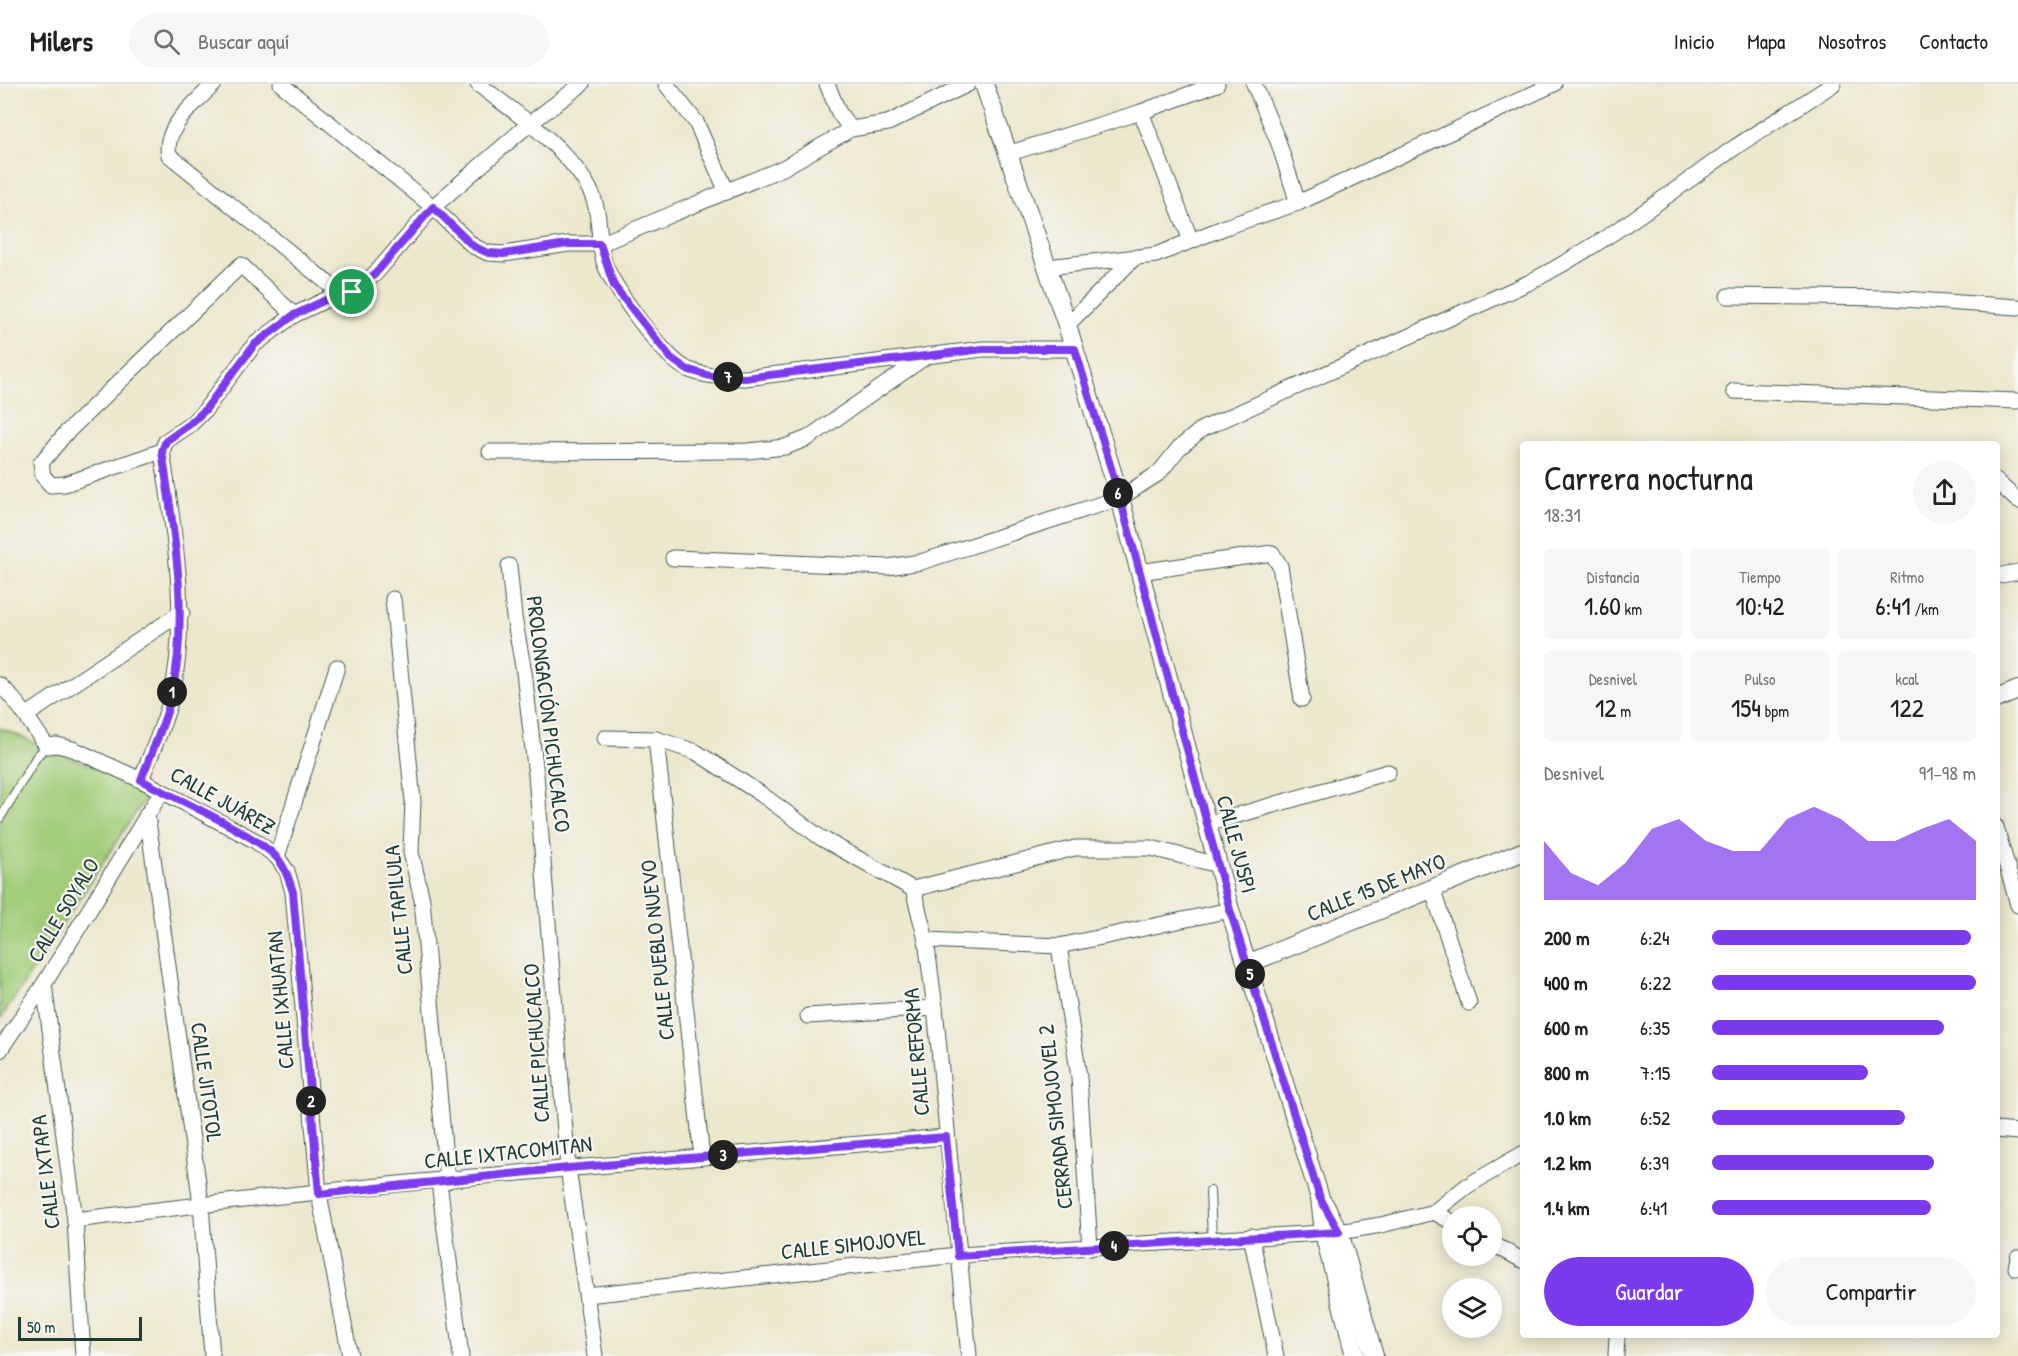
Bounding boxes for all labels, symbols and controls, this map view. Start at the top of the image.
search box [129,14,549,68]
text: Milers [30,22,93,60]
icon: search [150,25,183,58]
text: Buscar aquí [198,26,290,56]
text: Inicio [1674,27,1714,56]
text: Mapa [1747,27,1785,56]
text: Nosotros [1818,27,1886,56]
text: Contacto [1919,27,1988,56]
pin [326,266,377,317]
icon: arrive [335,275,368,308]
pin: 7 [713,362,743,392]
text: 7 [724,366,732,388]
text: Carrera nocturna [1544,456,1753,500]
button: share [1913,461,1976,524]
pin: 6 [1103,478,1133,508]
text: 6 [1115,482,1121,504]
text: 18:31 [1544,501,1581,528]
text: Distancia [1587,566,1639,588]
text: Tiempo [1739,566,1781,588]
text: Ritmo [1890,566,1924,588]
text: 1.60 [1584,588,1621,623]
text: 10:42 [1735,588,1785,623]
text: 6:41 [1875,588,1911,623]
street label: PROLONGACIÓN PICHUCALCO [520,594,578,834]
text: km [1621,598,1642,620]
text: /km [1911,598,1939,620]
text: Desnivel [1589,668,1637,690]
text: Pulso [1745,668,1775,690]
text: kcal [1895,668,1919,690]
pin: 1 [157,677,187,707]
text: 1 [169,681,175,703]
text: 12 [1595,690,1617,725]
text: 154 [1731,690,1761,725]
text: 122 [1890,690,1924,725]
text: m [1617,700,1631,722]
text: bpm [1761,700,1789,722]
street label: CALLE JUÁREZ [165,759,281,841]
text: Desnivel [1544,759,1604,786]
text: 91–98 m [1919,759,1976,786]
street label: CALLE JUSPI [1210,792,1264,896]
street label: CALLE TAPILULA [376,844,420,976]
street label: CALLE 15 DE MAYO [1302,846,1450,928]
street label: CALLE SOYALO [20,852,106,968]
street label: CALLE PUEBLO NUEVO [633,858,681,1042]
text: 200 m [1544,924,1589,951]
text: 6:24 [1640,924,1669,951]
street label: CALLE IXHUATAN [259,930,301,1070]
pin: 5 [1235,959,1265,989]
street label: CALLE PICHUCALCO [515,962,557,1124]
text: 5 [1247,963,1253,985]
text: 400 m [1544,969,1588,996]
text: 6:22 [1640,969,1671,996]
street label: CALLE REFORMA [895,987,937,1117]
text: 600 m [1544,1014,1588,1041]
text: 6:35 [1640,1014,1670,1041]
street label: CALLE JITOTOL [184,1020,230,1144]
street label: CERRADA SIMOJOVEL 2 [1030,1023,1080,1211]
text: 800 m [1544,1059,1589,1086]
text: 7:15 [1640,1059,1670,1086]
pin: 2 [296,1086,326,1116]
text: 2 [307,1090,315,1112]
text: 1.0 km [1544,1104,1591,1131]
text: 6:52 [1640,1104,1670,1131]
street label: CALLE IXTAPA [23,1113,67,1231]
street label: CALLE IXTACOMITAN [423,1128,593,1176]
pin: 3 [708,1140,738,1170]
text: 3 [719,1144,727,1166]
text: 1.2 km [1544,1149,1591,1176]
text: 6:39 [1640,1149,1669,1176]
text: 1.4 km [1544,1194,1590,1221]
text: 6:41 [1640,1194,1667,1221]
map controls [1442,1206,1502,1338]
button: locate [1442,1206,1502,1266]
street label: CALLE SIMOJOVEL [779,1221,927,1267]
pin: 4 [1099,1231,1129,1261]
text: 4 [1111,1235,1117,1257]
button: Guardar [1544,1257,1754,1326]
button: Compartir [1766,1257,1976,1326]
button: layers [1442,1278,1502,1338]
scale bar [18,1314,142,1342]
text: 50 m [27,1316,56,1338]

